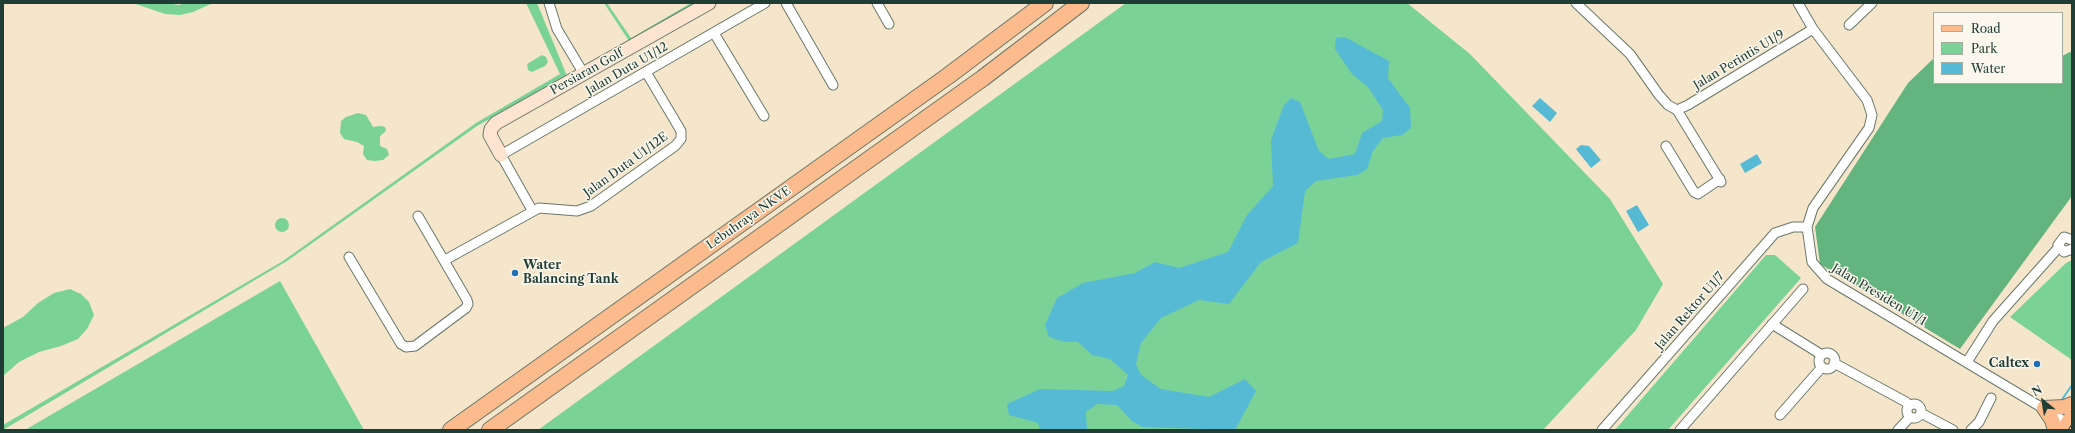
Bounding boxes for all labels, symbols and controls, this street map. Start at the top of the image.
legend [1933,12,2063,84]
text: Road [1971,21,2001,36]
street label: Jalan Perintis U1/9 [1691,27,1787,93]
street label: Jalan Duta U1/12 [583,40,671,98]
text: Park [1971,41,1997,56]
street label: Persiaran Golf [548,46,626,98]
text: Water [1971,61,2005,76]
street label: Jalan Duta U1/12E [581,130,671,200]
street label: Lebuhraya NKVE [704,183,794,253]
place label: Water Balancing Tank [523,259,619,287]
street label: Jalan Presiden U1/1 [1829,261,1929,329]
marker: Water Balancing Tank [510,268,520,278]
street label: Jalan Rektor U1/7 [1653,269,1727,353]
place label: Caltex [1989,357,2029,371]
marker: Caltex [2032,359,2042,369]
north arrow [2023,381,2063,421]
text: N [2029,382,2045,399]

